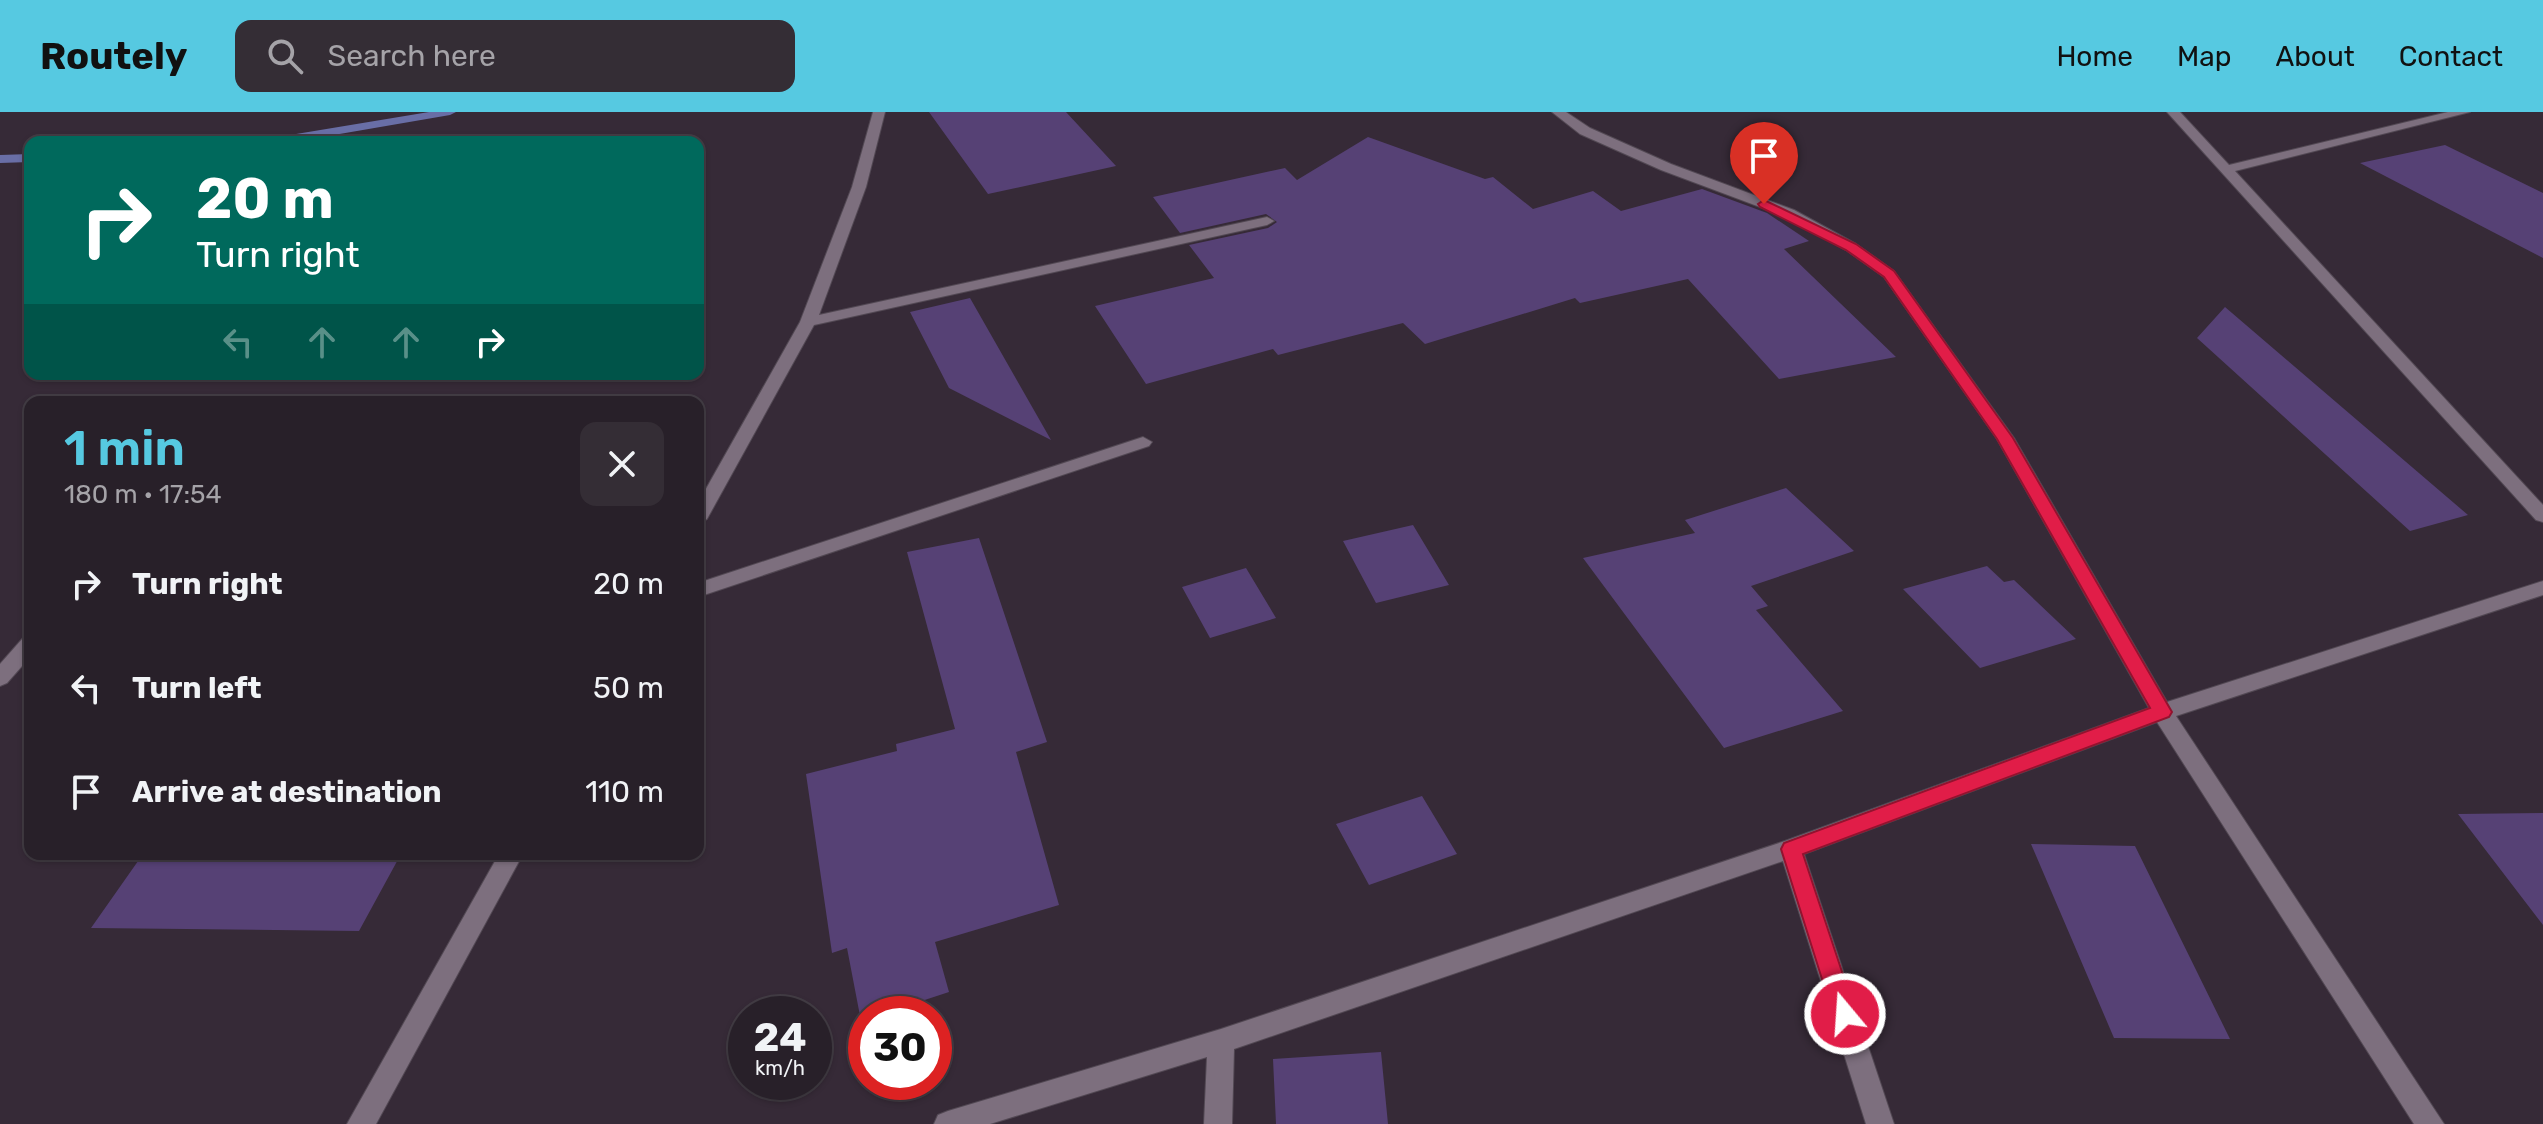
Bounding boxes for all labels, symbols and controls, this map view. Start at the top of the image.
search box [235,20,795,92]
text: Routely [40,33,187,79]
icon: search [263,34,307,78]
text: Search here [327,38,496,74]
text: Home [2056,40,2133,73]
text: Map [2177,40,2231,73]
text: About [2275,40,2355,73]
text: Contact [2399,40,2503,73]
pin [1730,122,1798,204]
icon: arrive [1742,134,1786,178]
text: 20 m [196,166,334,232]
icon: right [64,168,168,272]
text: Turn right [196,233,360,276]
icon: left [216,320,260,364]
icon: ahead [300,320,344,364]
icon: ahead [384,320,428,364]
icon: right [468,320,512,364]
text: 1 min [64,420,185,477]
button: close [580,422,664,506]
text: 180 m · 17:54 [64,479,222,510]
icon: right [64,562,108,606]
text: Turn right [132,566,283,602]
text: 20 m [593,566,664,602]
icon: left [64,666,108,710]
text: Turn left [132,670,262,706]
text: 50 m [593,670,664,706]
icon: arrive [64,770,108,814]
text: Arrive at destination [132,774,442,810]
text: 110 m [585,774,664,810]
position arrow [1803,972,1887,1056]
speed limit sign: 30 [848,996,952,1100]
text: 24 [753,1014,807,1061]
text: km/h [755,1056,805,1080]

